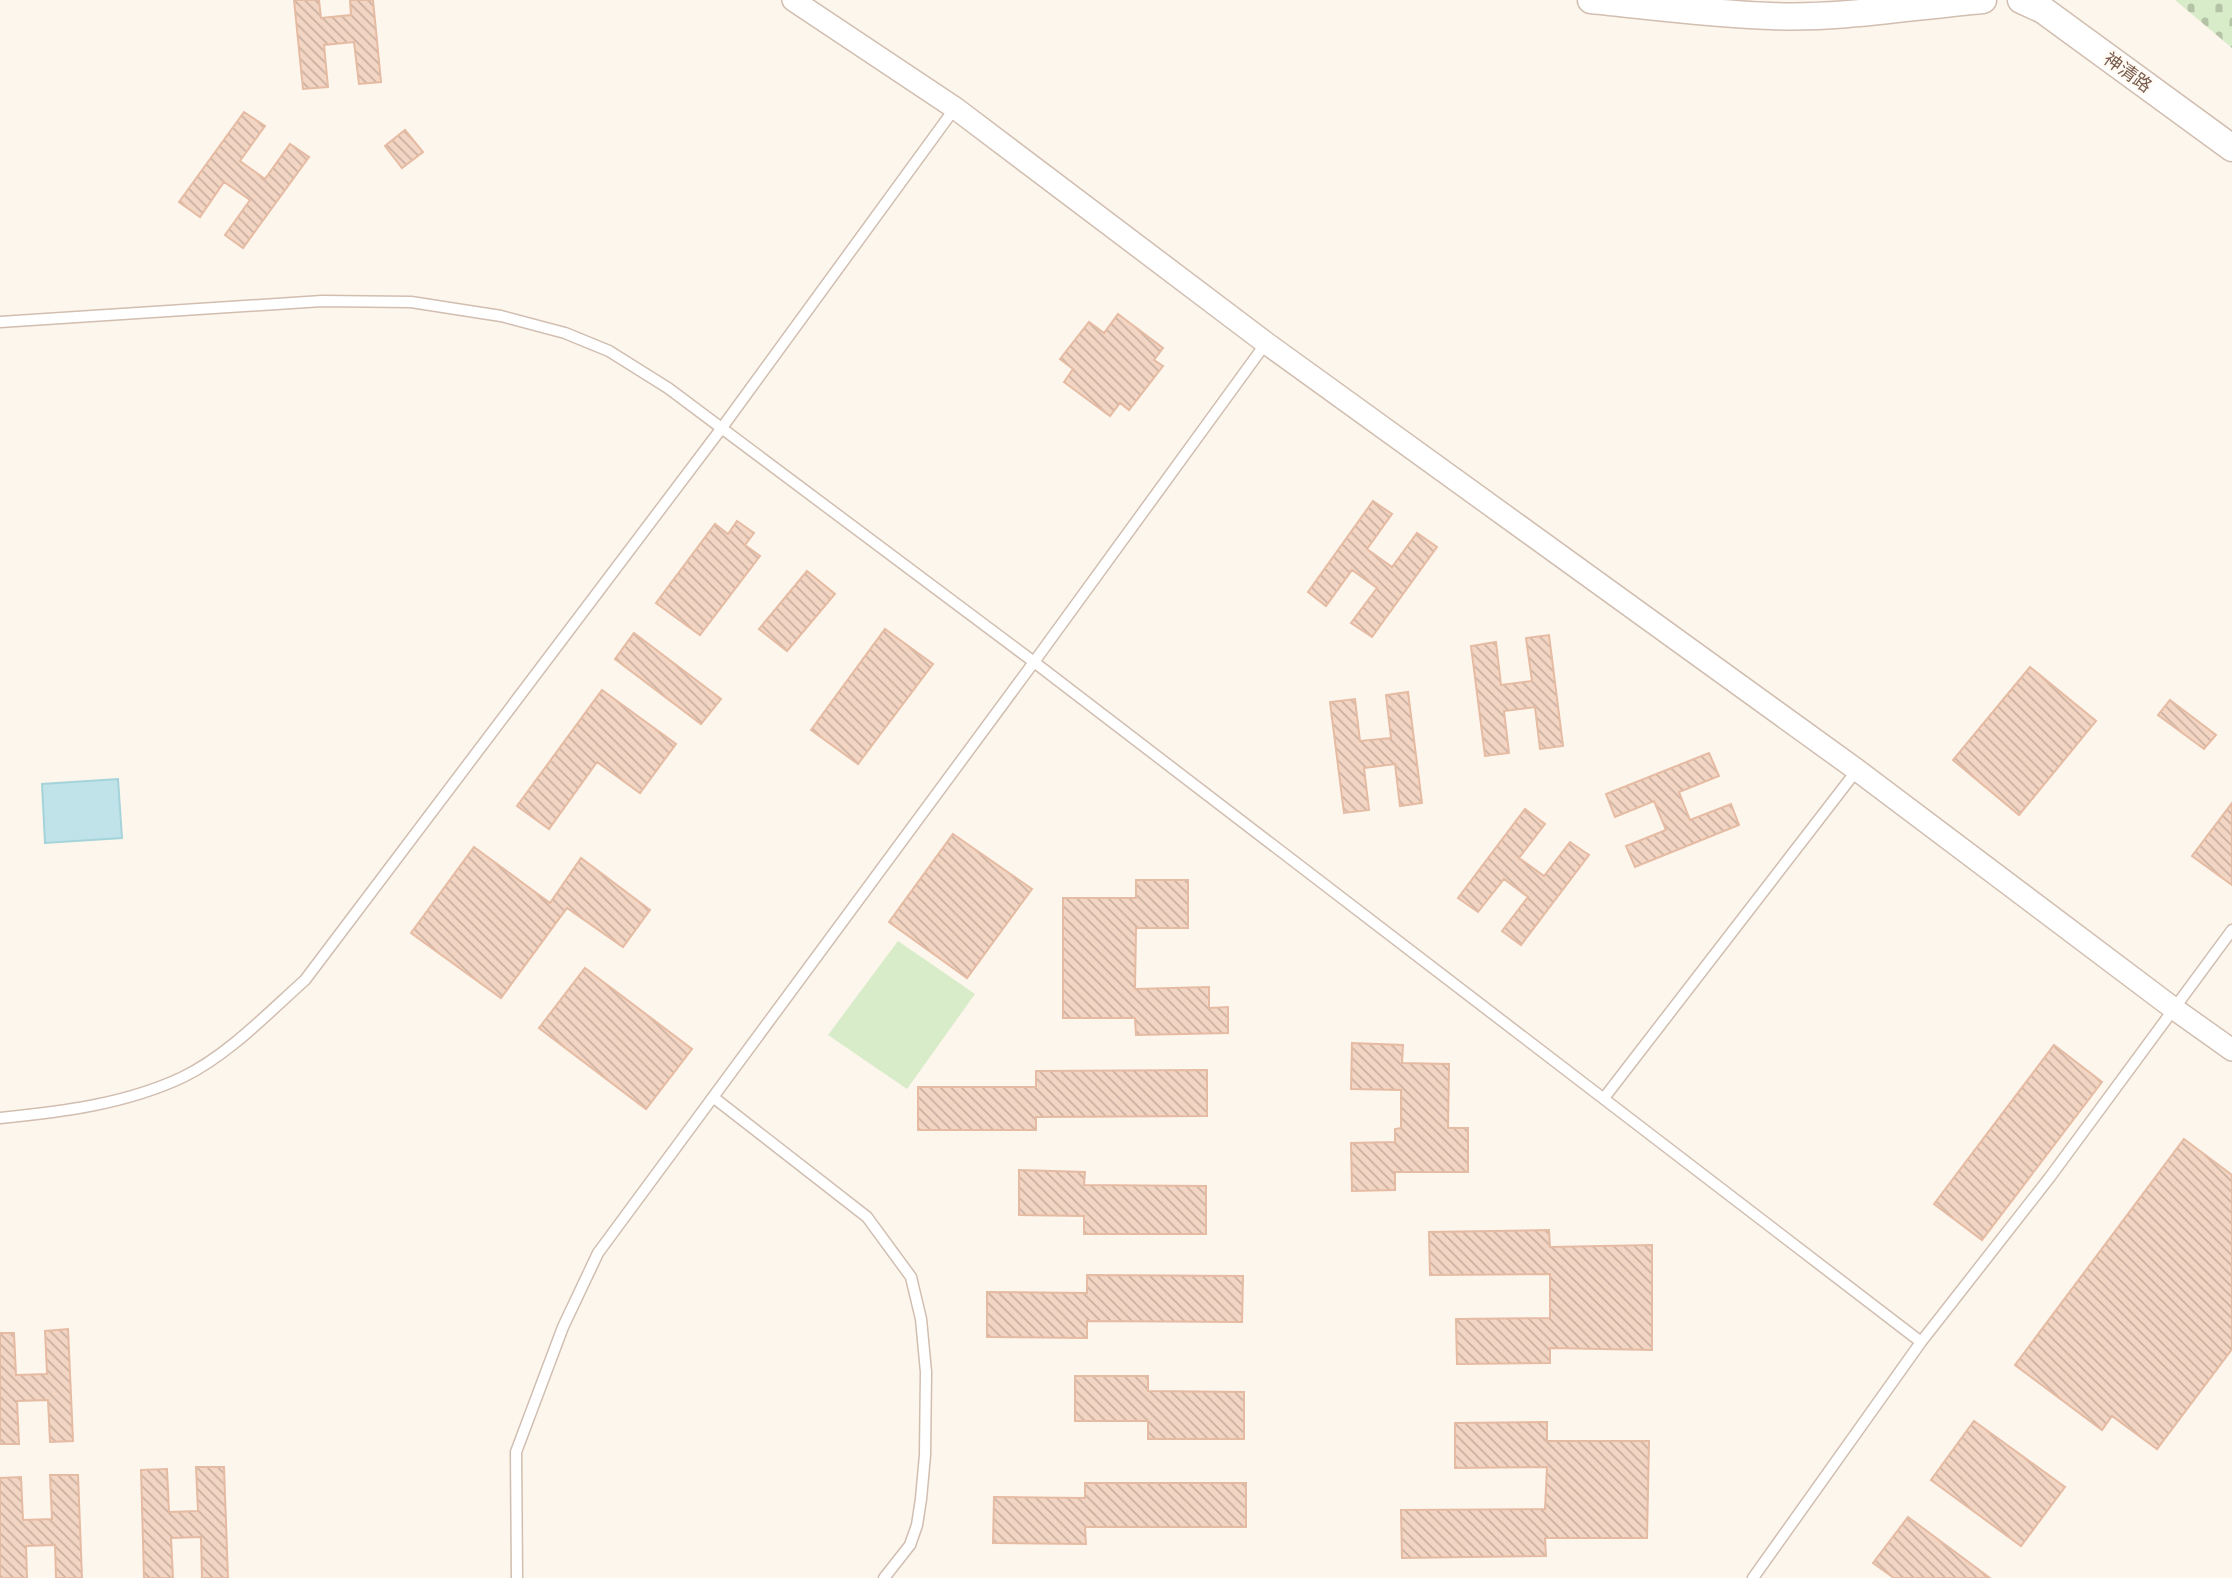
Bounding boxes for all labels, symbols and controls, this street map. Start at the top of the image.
street label: 神清路 [2098,45,2158,99]

